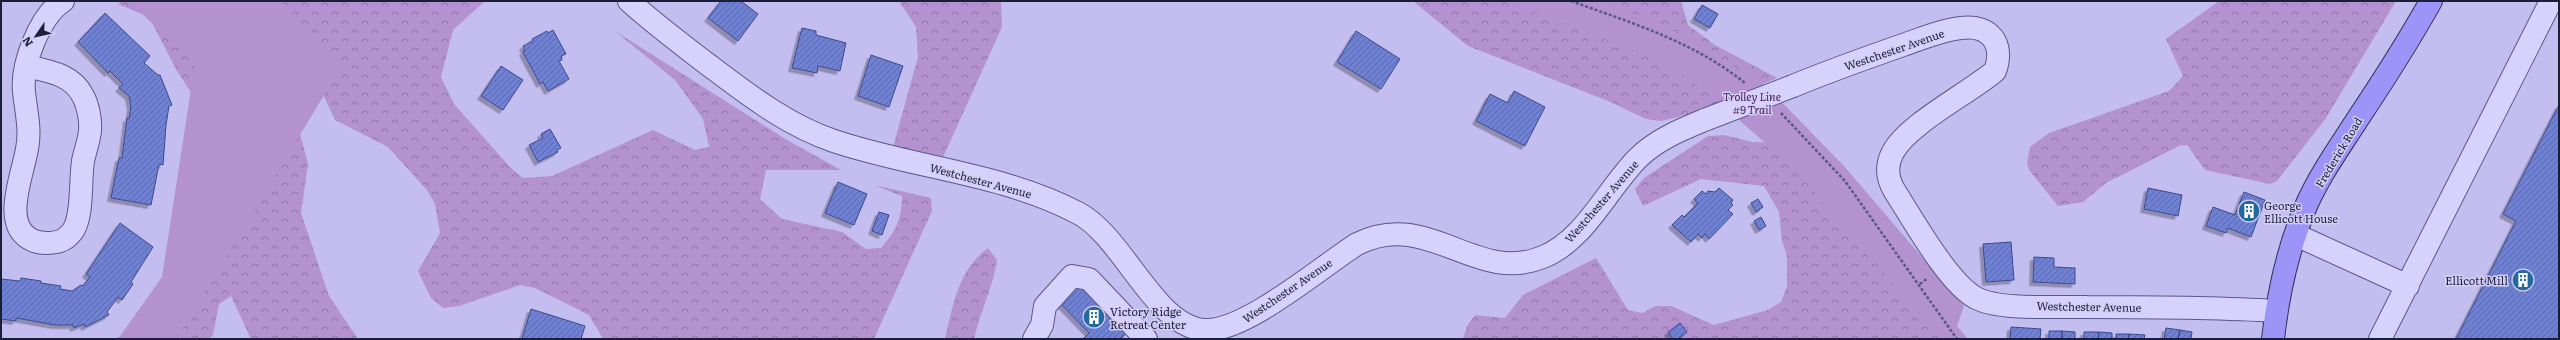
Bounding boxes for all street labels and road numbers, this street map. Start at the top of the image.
street label: Westchester Avenue [1842,24,1946,74]
street label: Frederick Road [2311,114,2365,190]
street label: Westchester Avenue [1561,156,1642,246]
street label: Westchester Avenue [928,159,1034,201]
street label: Westchester Avenue [1239,254,1335,326]
street label: Westchester Avenue [2036,297,2142,315]

